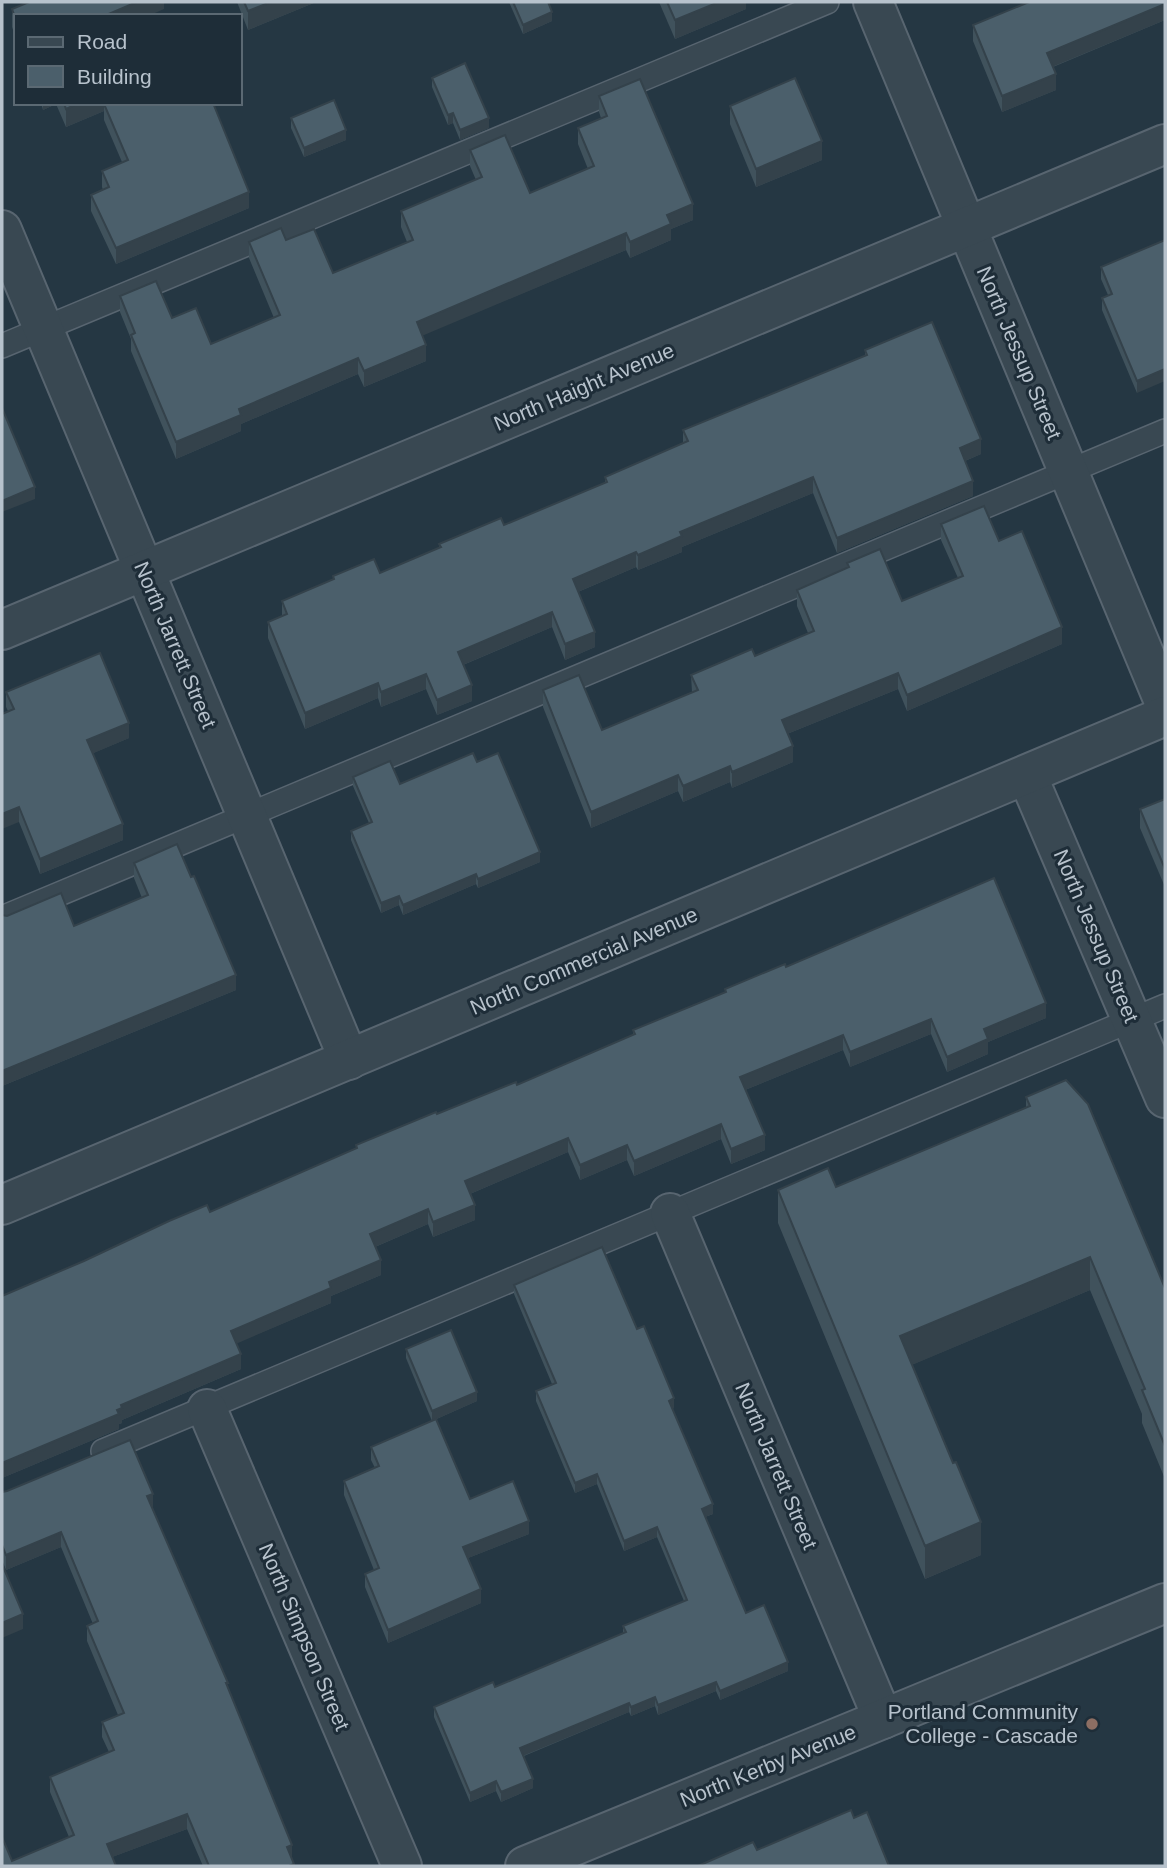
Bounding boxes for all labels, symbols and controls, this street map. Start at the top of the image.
legend [14,14,242,105]
text: Road [77,30,127,53]
text: Building [77,65,152,88]
street label: North Jessup Street [973,263,1066,443]
street label: North Haight Avenue [490,338,677,435]
street label: North Jarrett Street [130,558,221,732]
street label: North Jessup Street [1050,846,1143,1026]
street label: North Commercial Avenue [467,902,701,1019]
street label: North Jarrett Street [731,1379,822,1553]
street label: North Simpson Street [255,1540,354,1734]
place label: Portland Community College - Cascade [888,1700,1078,1747]
marker: Portland Community College - Cascade [1084,1716,1100,1732]
street label: North Kerby Avenue [677,1720,859,1811]

